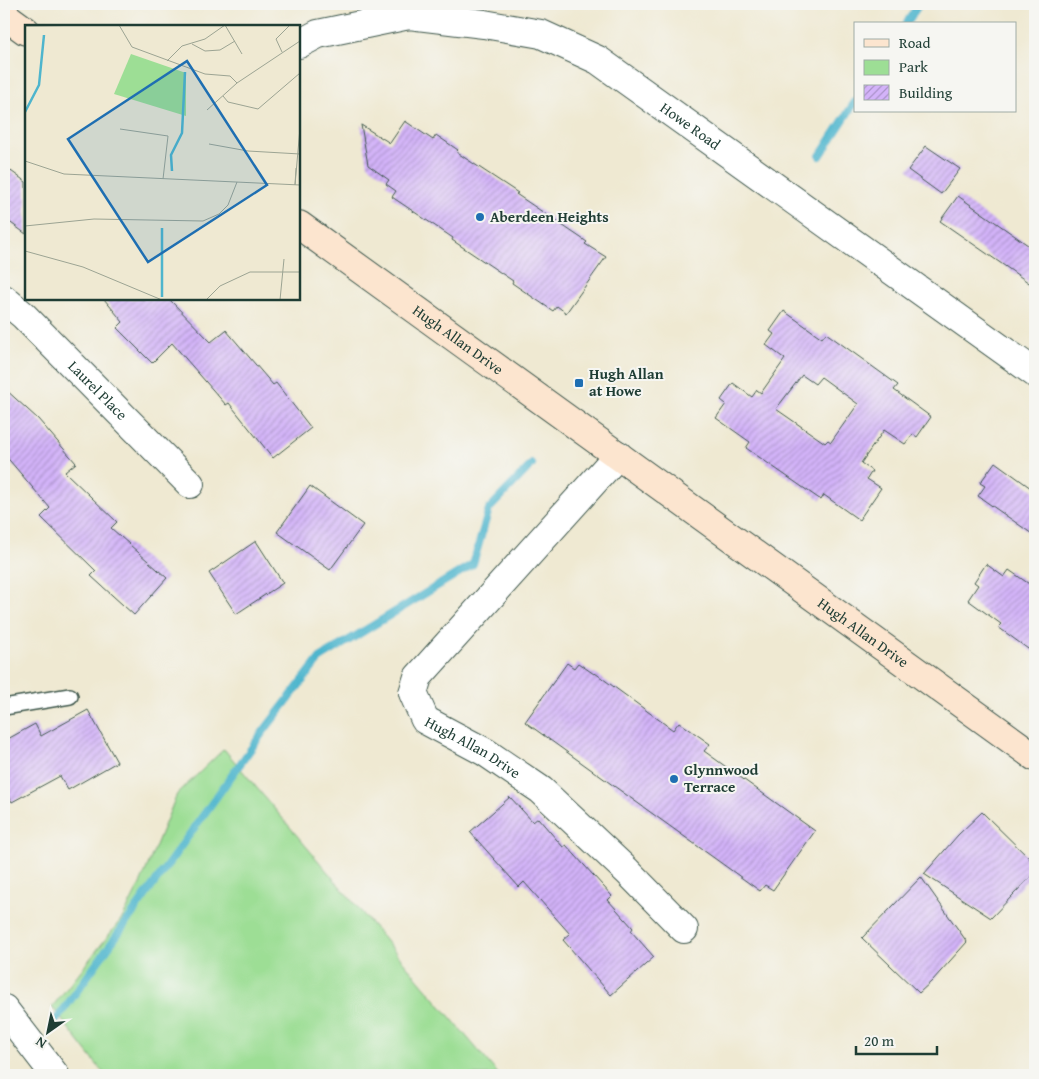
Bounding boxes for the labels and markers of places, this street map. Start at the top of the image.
place label: Aberdeen Heights [490,206,609,227]
marker: Aberdeen Heights [474,211,486,223]
place label: Hugh Allan at Howe [589,363,664,401]
marker: Hugh Allan at Howe [573,377,585,389]
place label: Glynnwood Terrace [684,759,759,797]
marker: Glynnwood Terrace [668,773,680,785]

